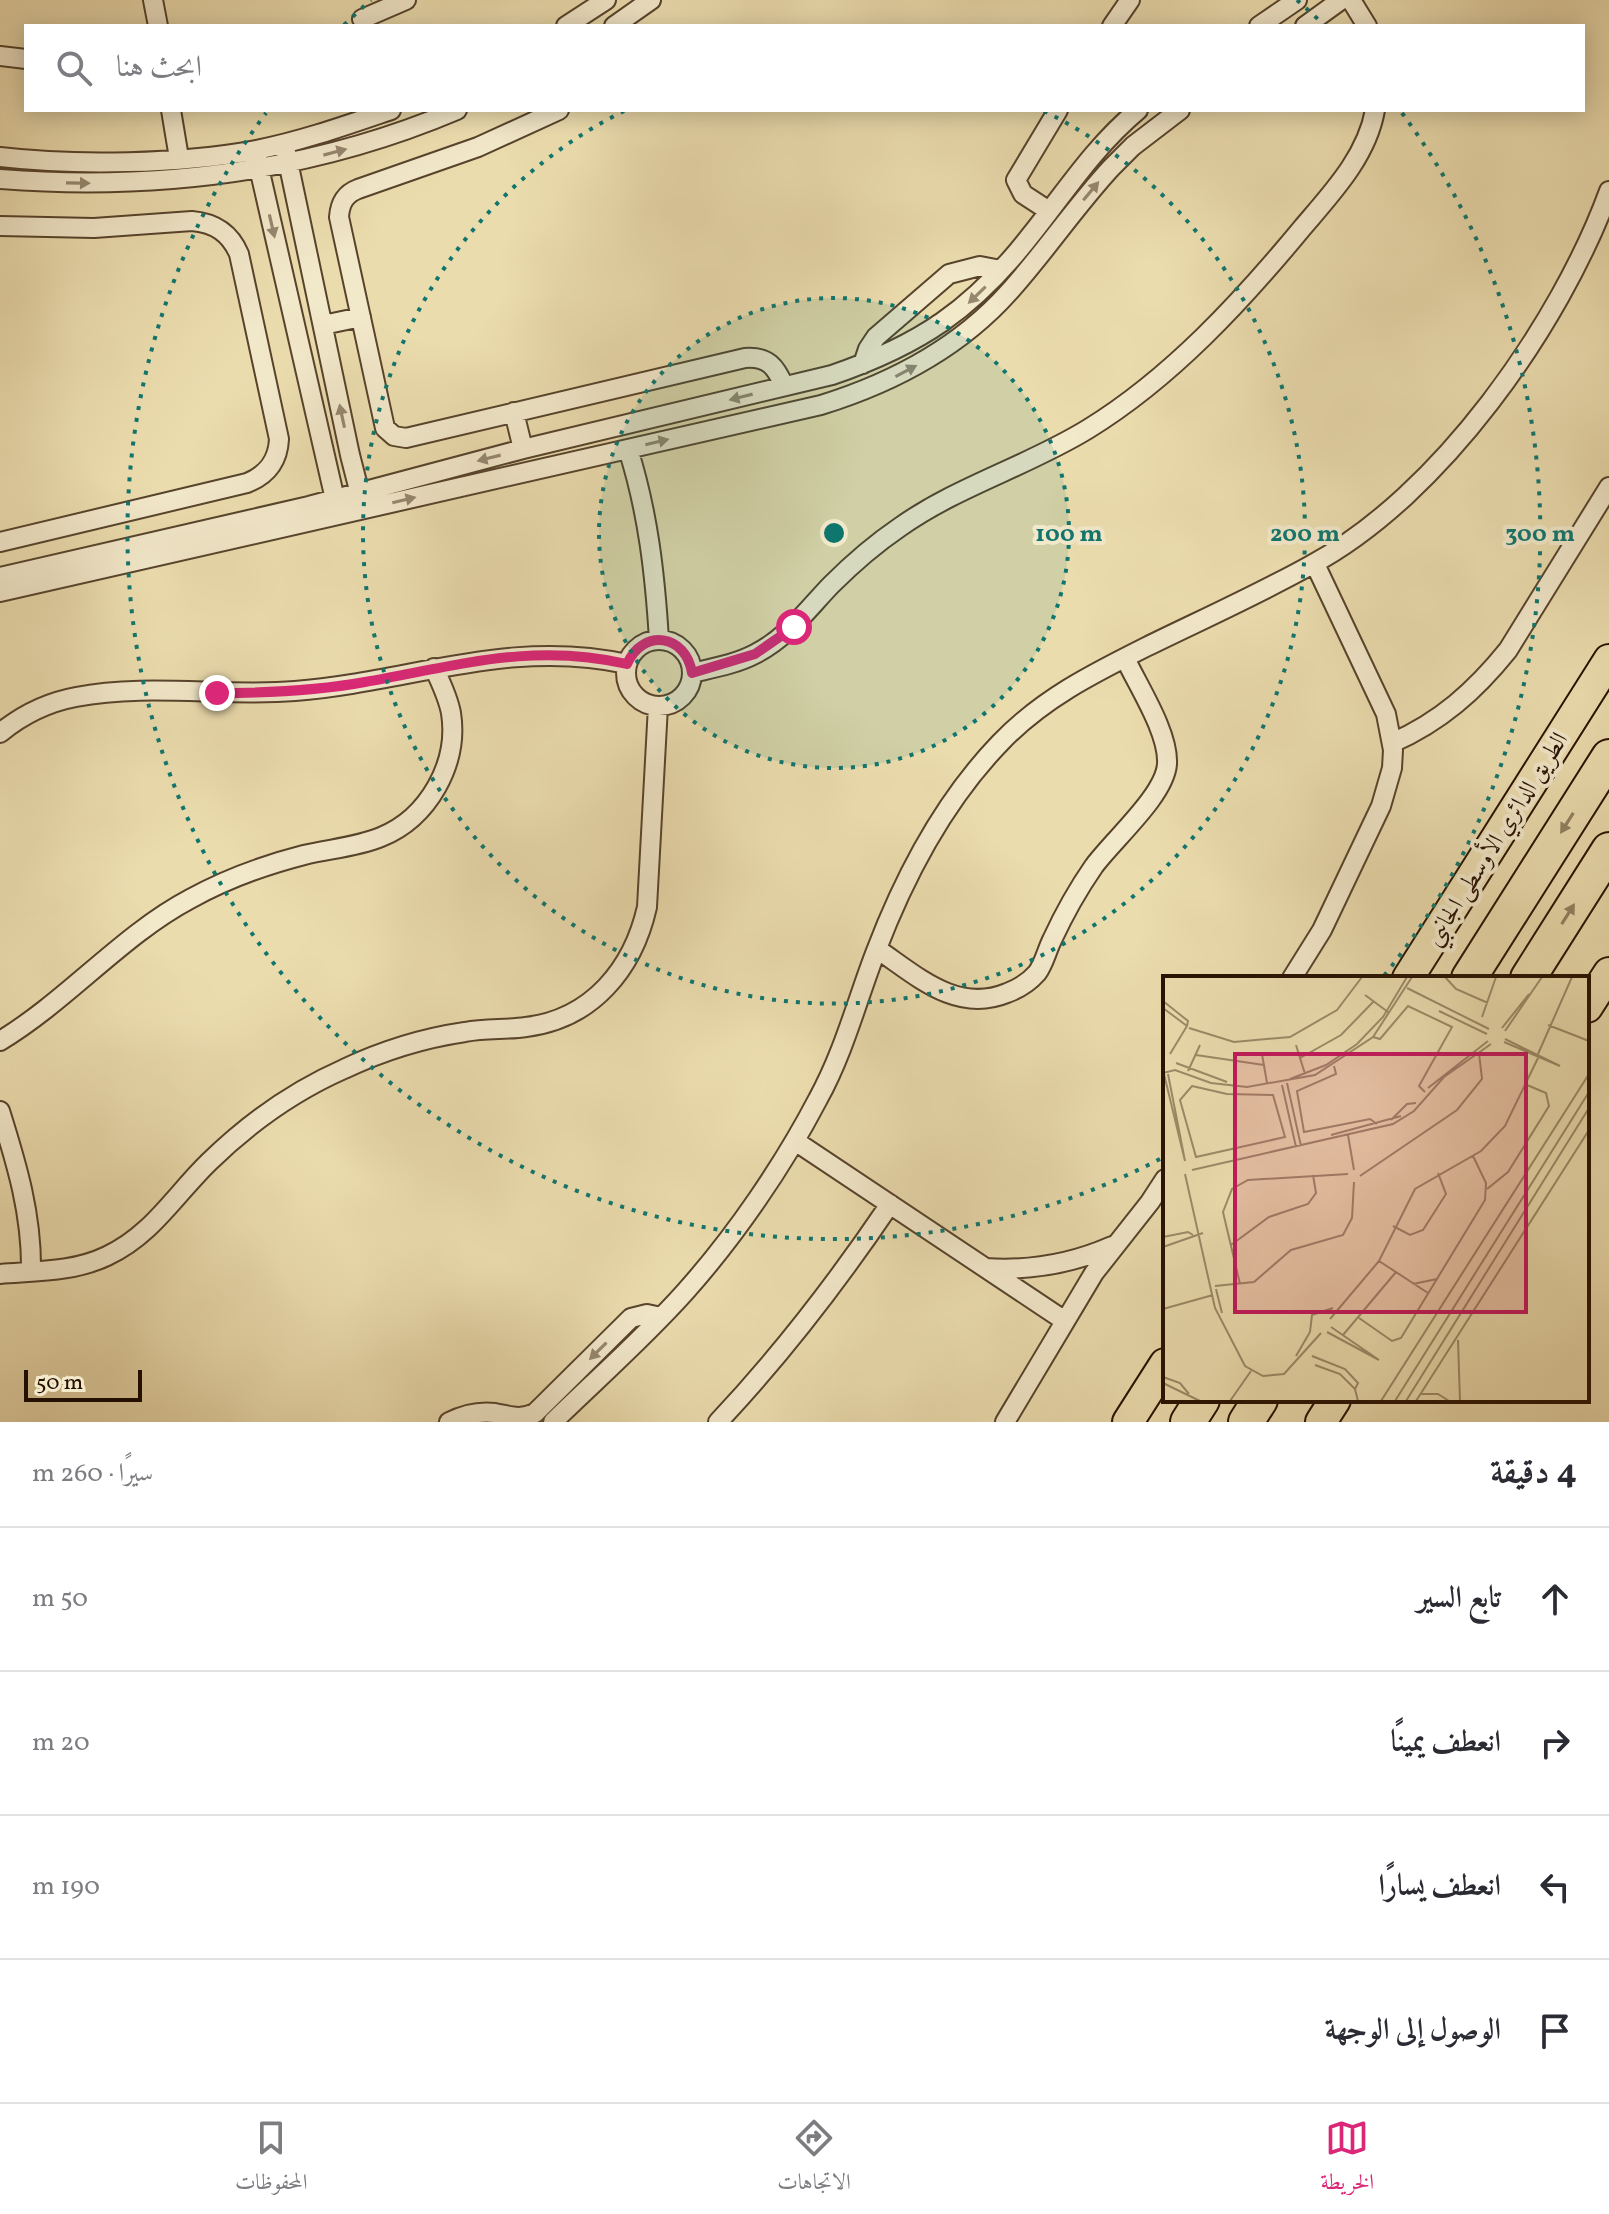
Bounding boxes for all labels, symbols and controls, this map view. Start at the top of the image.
search box [24,24,1585,112]
icon: search [52,46,96,90]
text: ابحث هنا [116,47,202,89]
one-way arrow [323,146,348,158]
one-way arrow [66,177,91,189]
one-way arrow [1082,182,1099,202]
one-way arrow [266,214,279,239]
one-way arrow [968,285,987,304]
one-way arrow [895,364,917,378]
one-way arrow [729,391,754,403]
one-way arrow [335,404,347,429]
one-way arrow [645,435,670,448]
one-way arrow [476,453,501,465]
one-way arrow [391,493,416,506]
text: 100 m [1035,518,1103,552]
text: 200 m [1270,518,1340,552]
text: 300 m [1505,518,1575,552]
centre of rings [820,519,848,547]
route start [776,609,812,645]
route end [199,675,235,711]
street label: الطريق الدائري الأوسطى الجانبي [1417,726,1580,955]
one-way arrow [1561,812,1575,834]
one-way arrow [1561,903,1575,925]
inset map [1163,976,1589,1402]
one-way arrow [589,1341,608,1360]
scale bar [24,1366,142,1402]
text: 50 m [36,1368,83,1399]
text: 4 دقيقة [1490,1450,1577,1497]
text: سيرًا · 260 m [32,1456,153,1492]
icon: ahead [1533,1577,1577,1621]
text: تابع السير [1417,1578,1501,1620]
text: 50 m [32,1581,88,1617]
icon: right [1533,1721,1577,1765]
text: انعطف يمينًا [1390,1722,1501,1764]
text: 20 m [32,1725,90,1761]
icon: left [1533,1865,1577,1909]
text: انعطف يسارًا [1378,1866,1501,1908]
text: 190 m [32,1869,100,1905]
icon: arrive [1533,2009,1577,2053]
text: الوصول إلى الوجهة [1325,2010,1501,2052]
tab: المحفوظات [235,2116,307,2203]
tab: الاتجاهات [777,2116,851,2203]
tab: الخريطة [1321,2116,1374,2203]

